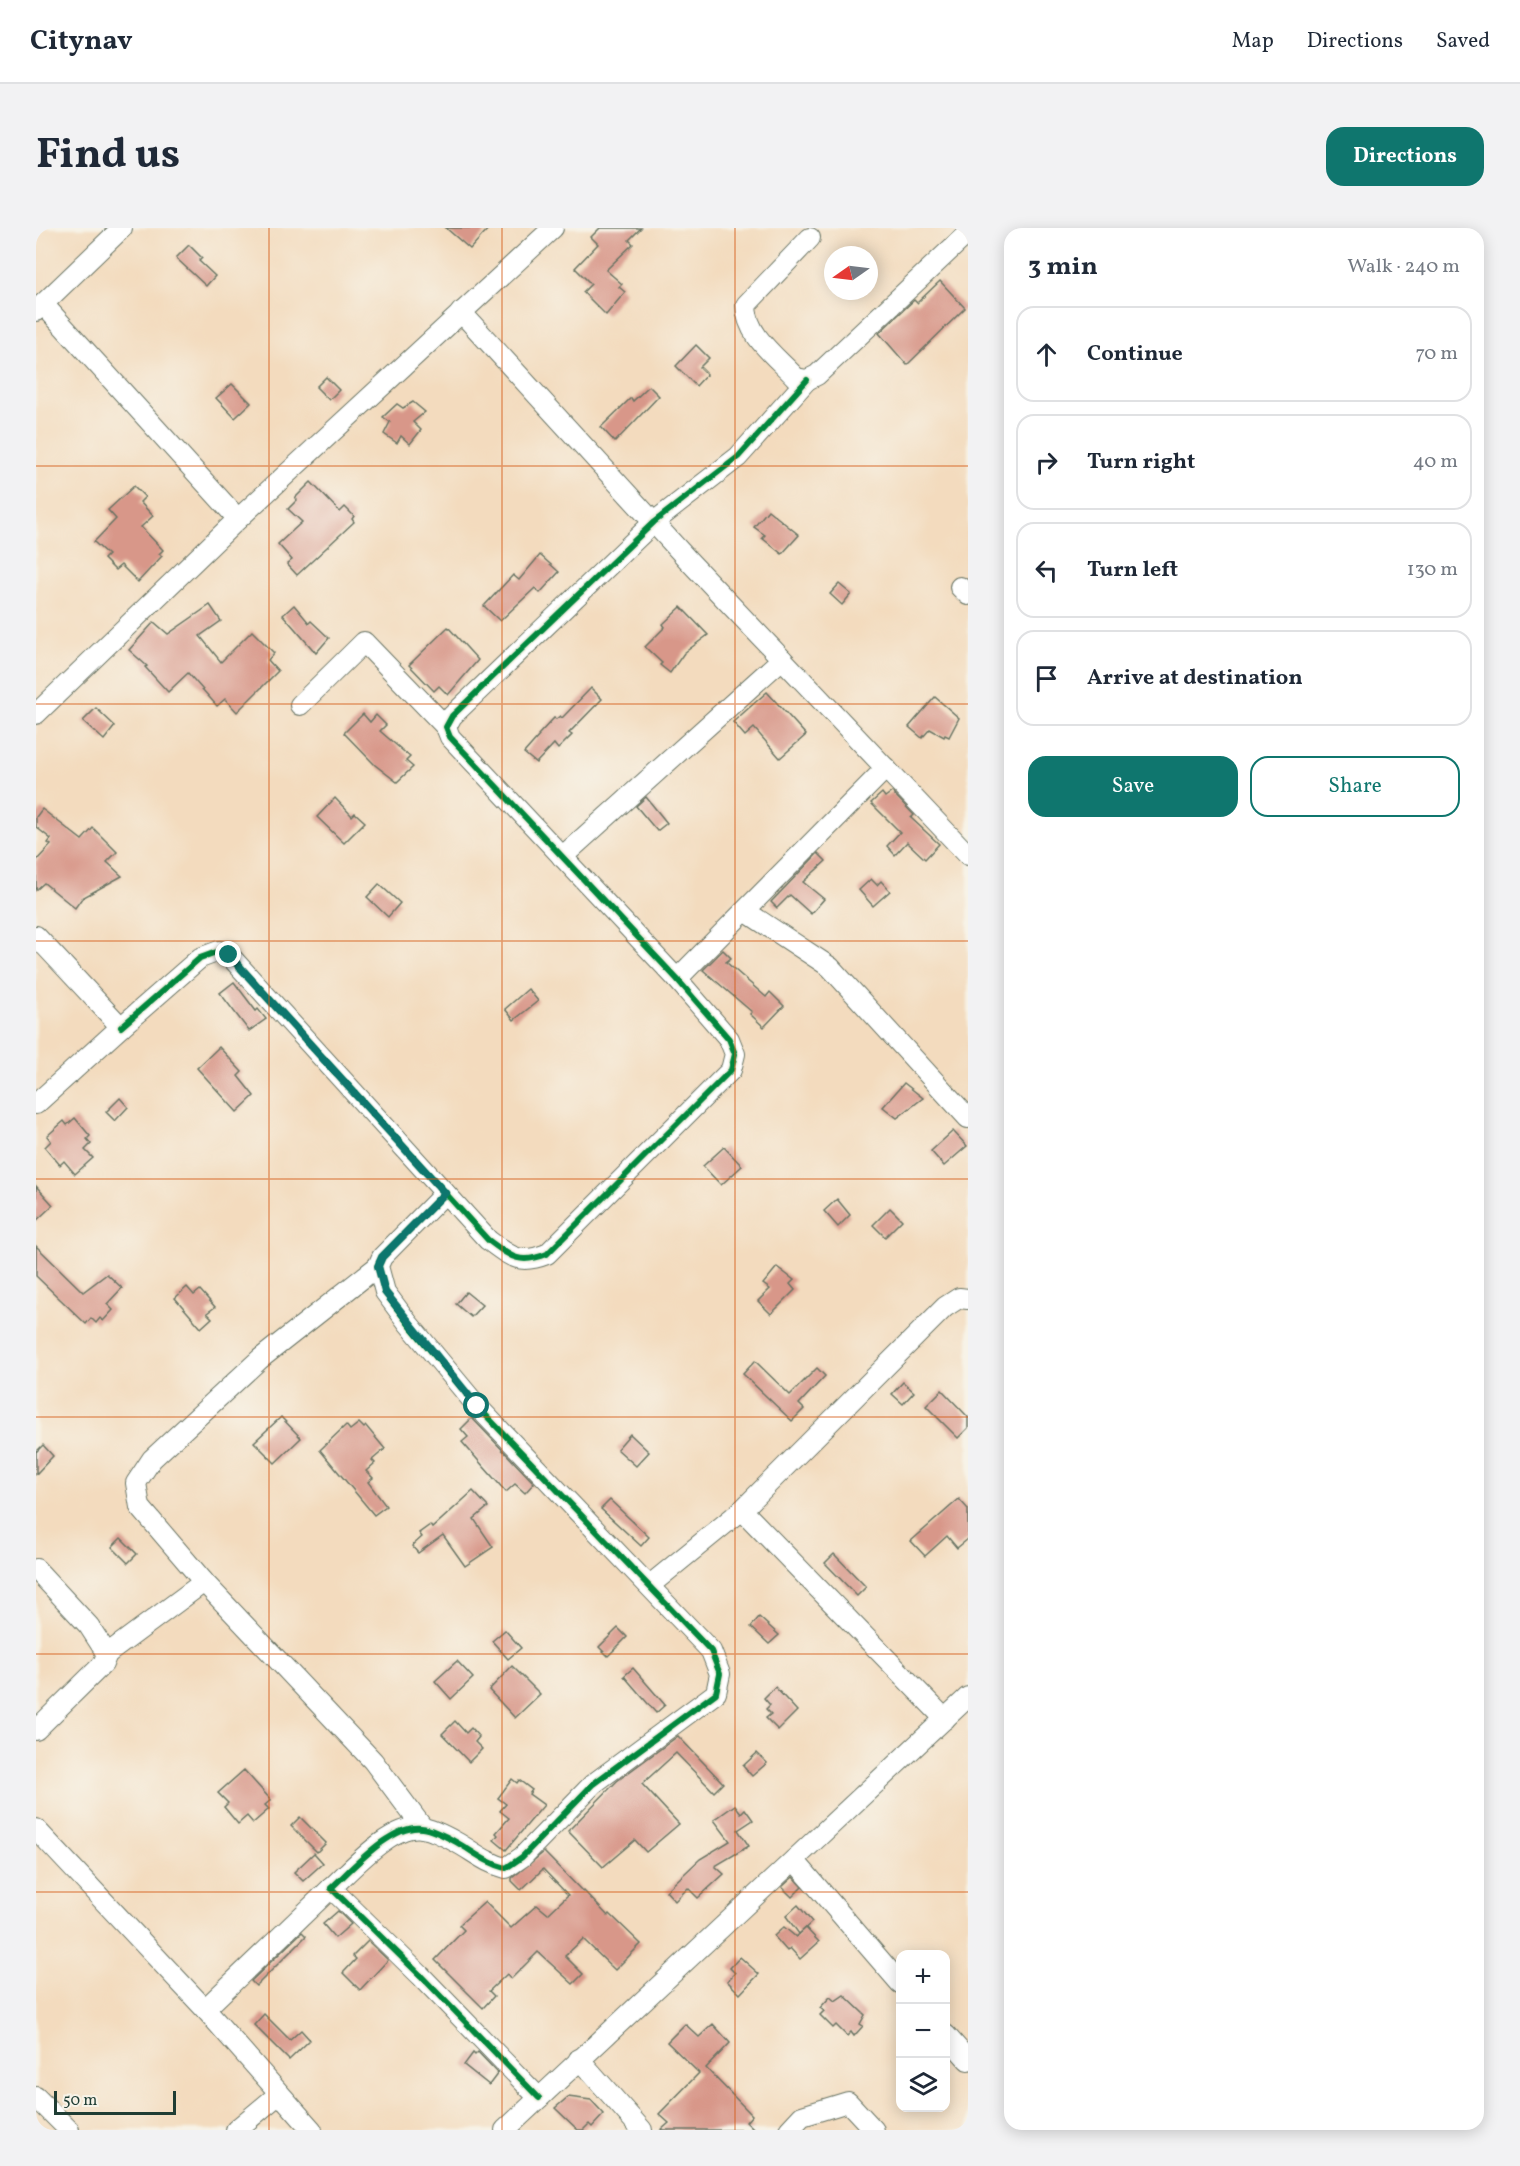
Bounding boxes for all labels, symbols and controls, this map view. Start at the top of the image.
text: Citynav [30,22,133,61]
text: Map [1232,27,1274,56]
text: Directions [1307,27,1403,56]
text: Saved [1436,27,1490,56]
text: Find us [36,127,180,186]
button: Directions [1326,127,1484,186]
north arrow [824,246,878,300]
text: 3 min [1028,249,1098,285]
text: Walk · 240 m [1347,253,1460,281]
icon: ahead [1030,338,1063,371]
text: Continue [1087,339,1183,370]
text: 70 m [1415,340,1458,368]
icon: right [1030,446,1063,479]
text: Turn right [1087,447,1195,478]
text: 40 m [1413,448,1458,476]
icon: left [1030,554,1063,587]
text: Turn left [1087,555,1178,586]
text: 130 m [1407,556,1458,584]
icon: arrive [1030,662,1063,695]
text: Arrive at destination [1087,663,1303,694]
button: Save [1028,756,1238,817]
button: Share [1250,756,1460,817]
route end [215,941,241,967]
route start [463,1392,489,1418]
map controls [896,1950,950,2112]
button: + [896,1950,950,2004]
button: − [896,2004,950,2058]
button: layers [896,2058,950,2112]
scale bar [54,2088,176,2116]
text: 50 m [63,2090,97,2112]

